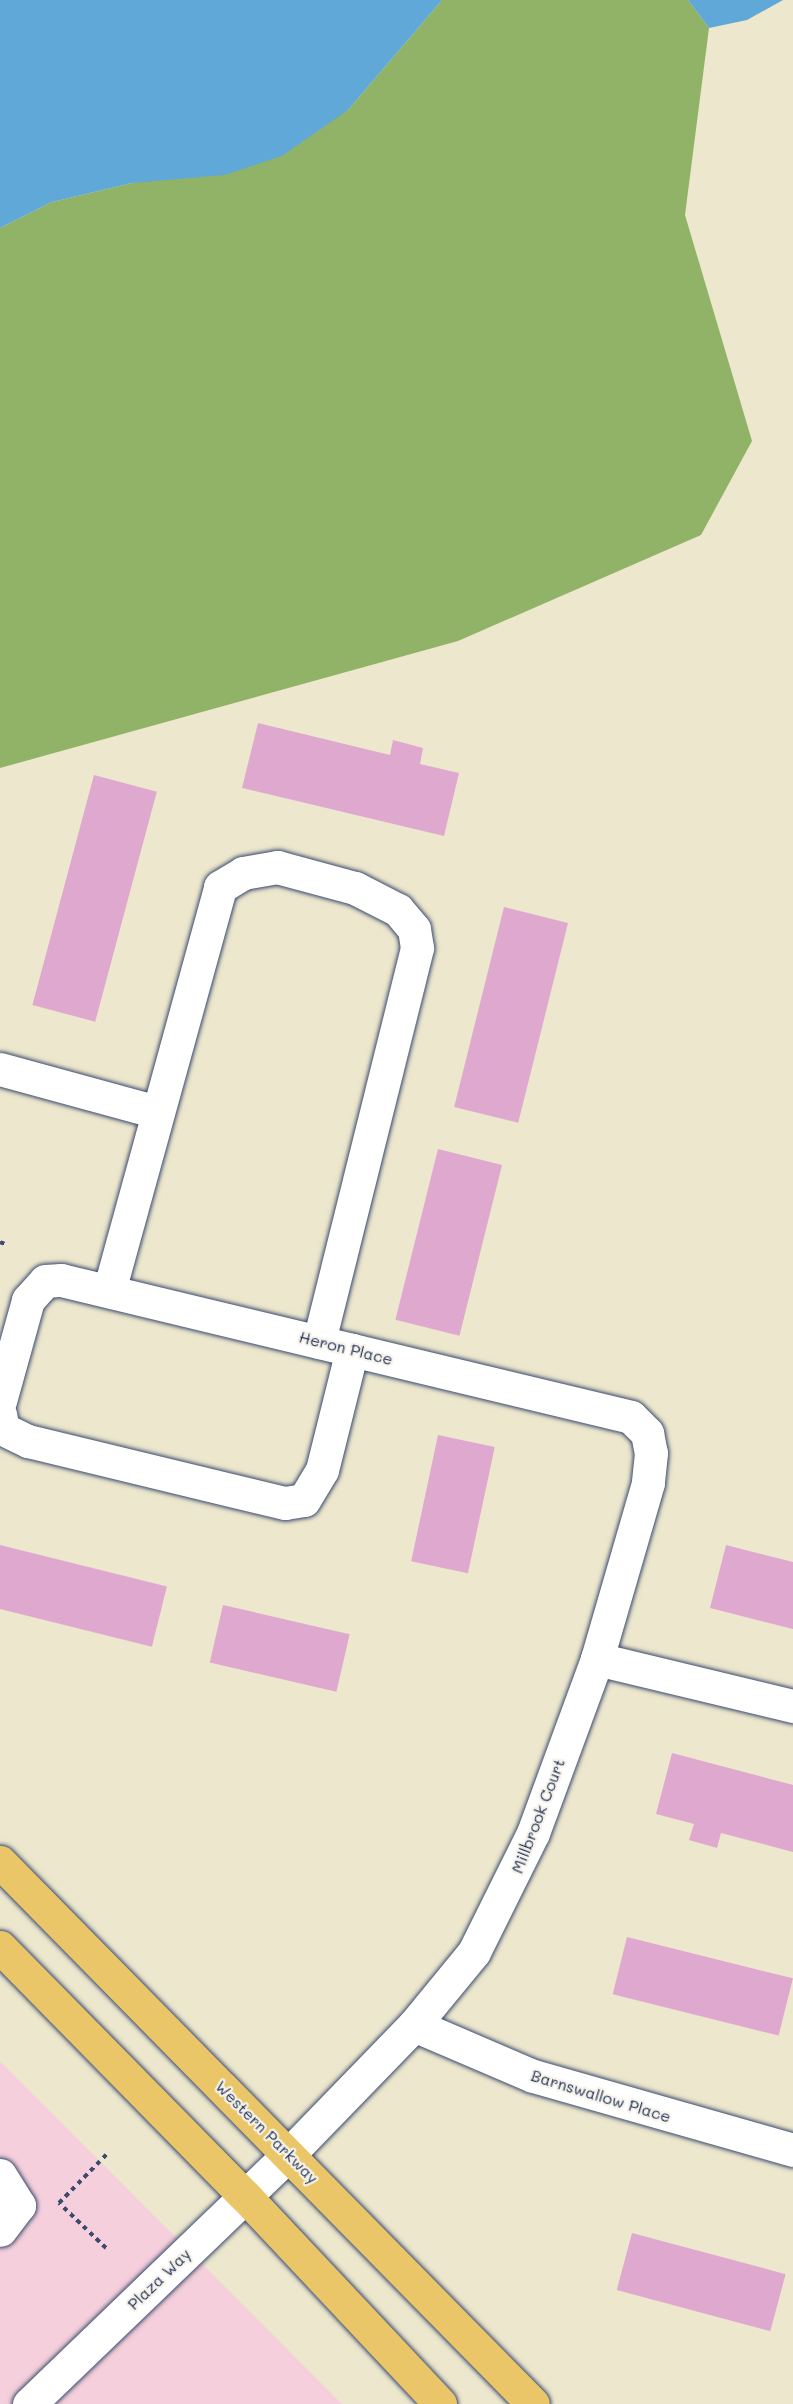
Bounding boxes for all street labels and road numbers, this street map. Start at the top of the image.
street label: Heron Place [297,1327,395,1369]
street label: Millbrook Court [507,1756,569,1876]
street label: Barnswallow Place [529,2066,673,2126]
street label: Western Parkway [212,2077,322,2187]
street label: Plaza Way [124,2244,194,2314]

